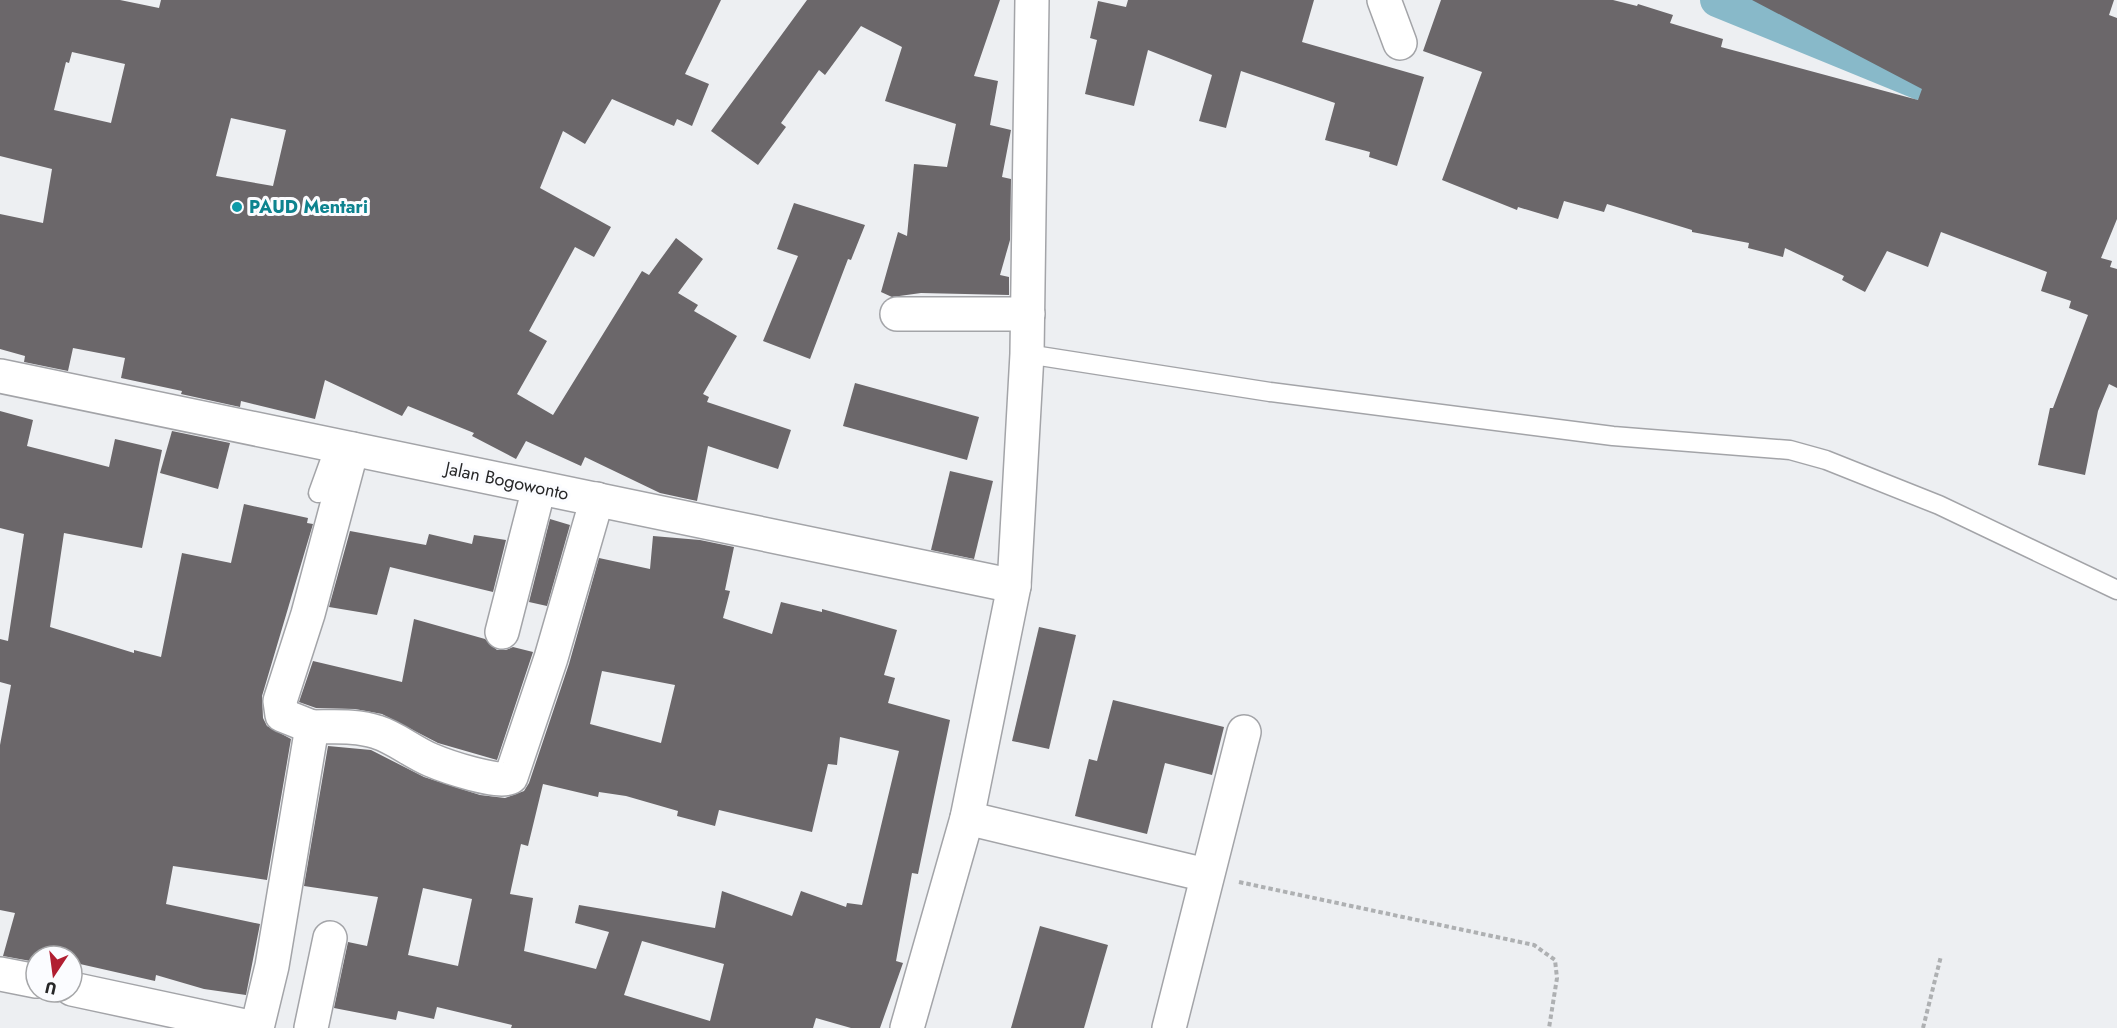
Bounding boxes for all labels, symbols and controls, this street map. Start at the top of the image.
place label: PAUD Mentari [249,194,368,220]
marker: PAUD Mentari [230,200,244,214]
street label: Jalan Bogowonto [441,455,571,507]
north arrow [24,944,84,1004]
text: U [43,976,59,1001]

